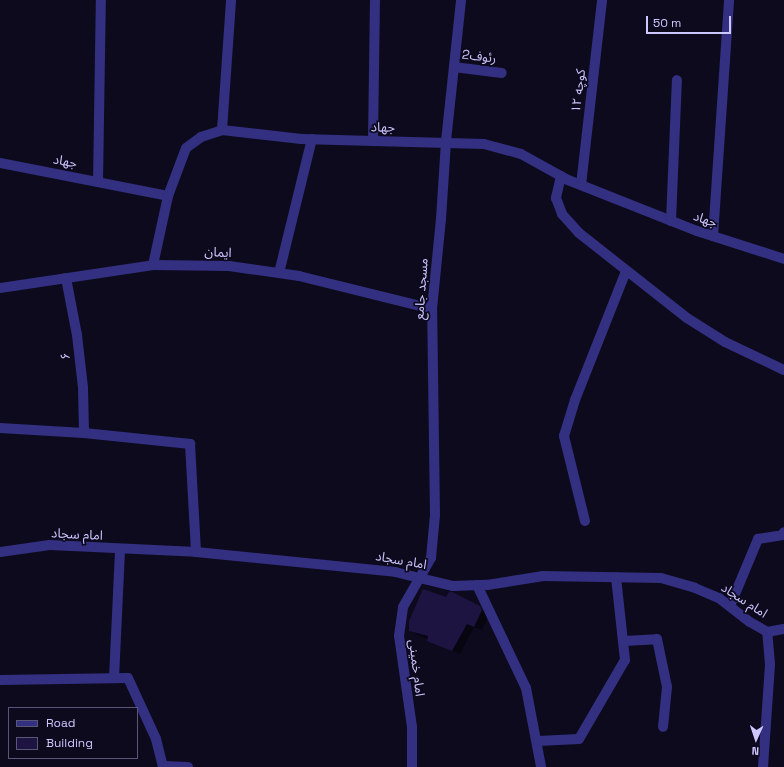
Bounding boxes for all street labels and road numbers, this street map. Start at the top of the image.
street label: رئوف2 [461,47,497,67]
street label: کوچه ۱۲ [569,68,589,114]
street label: جهاد [371,120,395,136]
street label: جهاد [52,152,78,172]
street label: جهاد [691,209,719,231]
street label: ایمان [204,244,232,262]
street label: مسجد جامع [412,258,432,320]
street label: ۶ [58,351,74,361]
street label: امام سجاد [51,526,103,544]
street label: امام سجاد [374,549,428,573]
street label: امام سجاد [718,580,770,622]
street label: امام خمینی [405,639,427,697]

